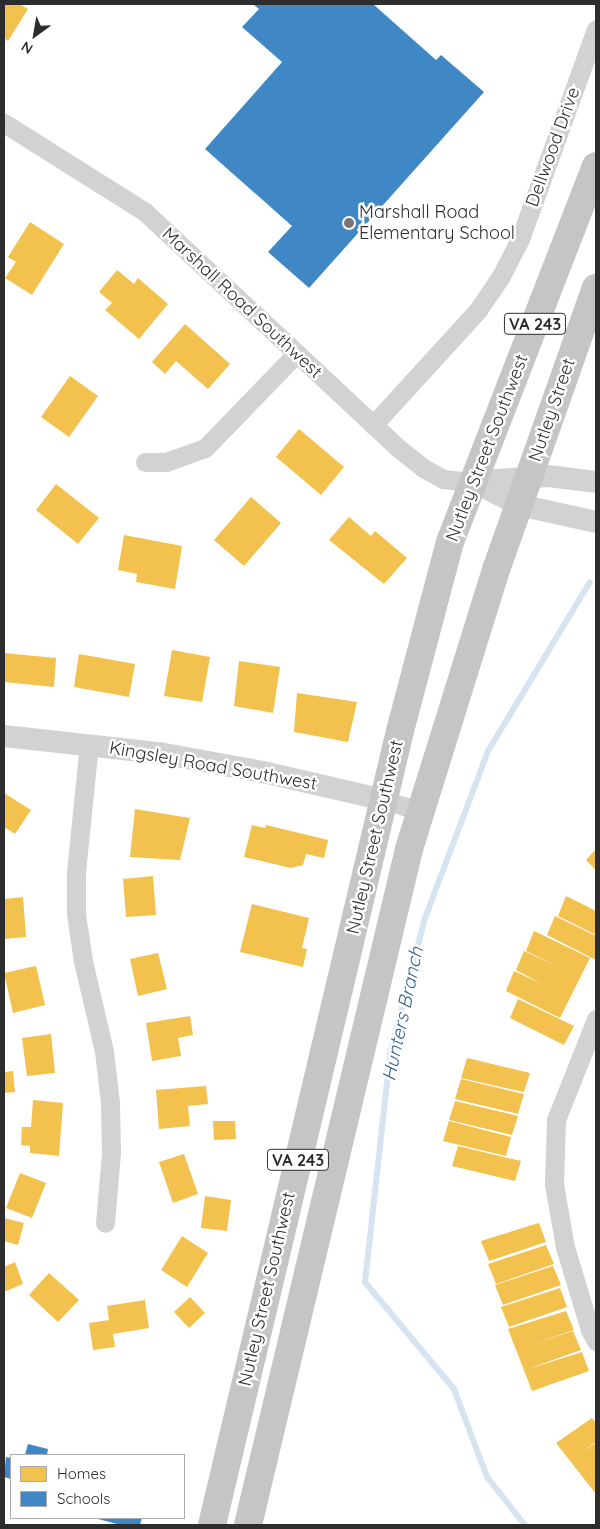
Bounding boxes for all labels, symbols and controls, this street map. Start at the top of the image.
north arrow [10,10,60,60]
text: N [18,37,36,58]
street label: Dellwood Drive [521,84,585,210]
place label: Marshall Road Elementary School [359,202,515,244]
marker: Marshall Road Elementary School [343,217,355,229]
street label: Marshall Road Southwest [158,223,326,383]
road number: VA 243 [504,310,566,338]
street label: Nutley Street Southwest [441,351,533,545]
street label: Nutley Street [524,356,580,464]
street label: Kingsley Road Southwest [107,737,319,795]
street label: Nutley Street Southwest [342,738,408,936]
water label: Hunters Branch [378,945,428,1083]
road number: VA 243 [267,1146,329,1174]
street label: Nutley Street Southwest [234,1190,300,1388]
legend [10,1454,185,1519]
text: Homes [57,1464,106,1483]
text: Schools [57,1489,110,1508]

